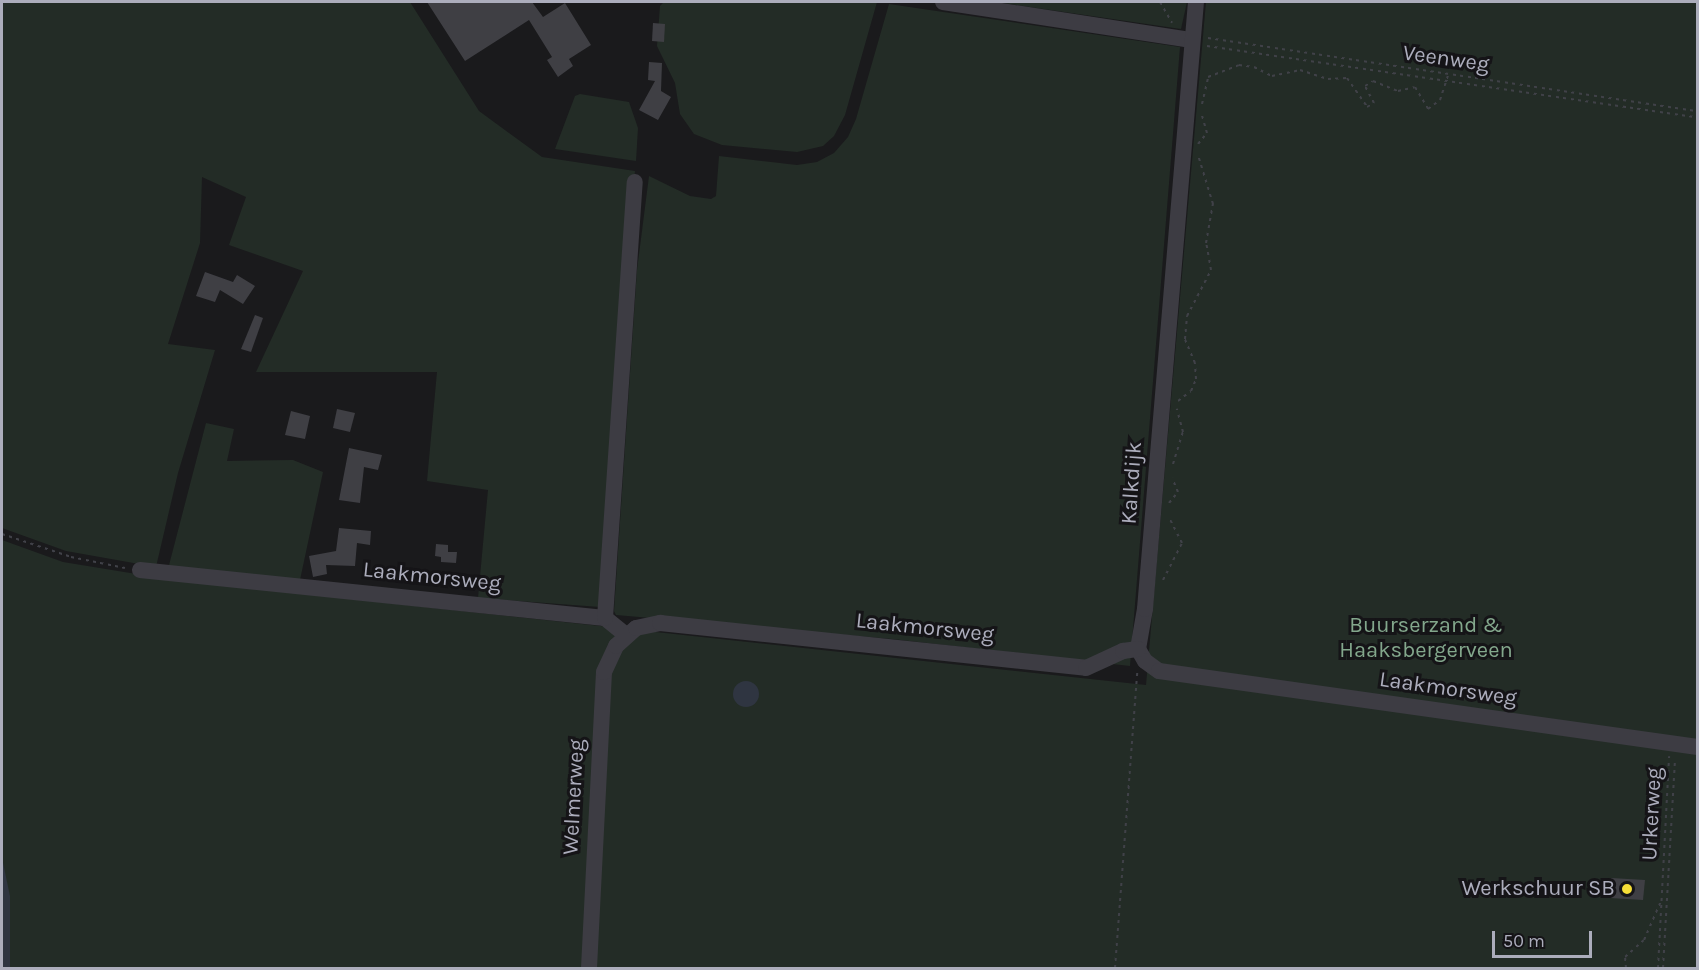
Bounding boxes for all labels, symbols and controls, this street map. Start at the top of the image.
street label: Veenweg [1401,40,1491,78]
street label: Kalkdijk [1116,441,1148,525]
street label: Laakmorsweg [362,557,502,597]
street label: Laakmorsweg [855,608,995,648]
park label: Buurserzand & Haaksbergerveen [1339,612,1513,664]
street label: Laakmorsweg [1377,666,1519,712]
street label: Welmerweg [558,738,590,856]
street label: Urkerweg [1636,767,1668,861]
place label: Werkschuur SB [1461,876,1615,902]
marker: Werkschuur SB [1620,882,1634,896]
scale bar [1495,919,1596,957]
text: 50 m [1503,930,1545,952]

